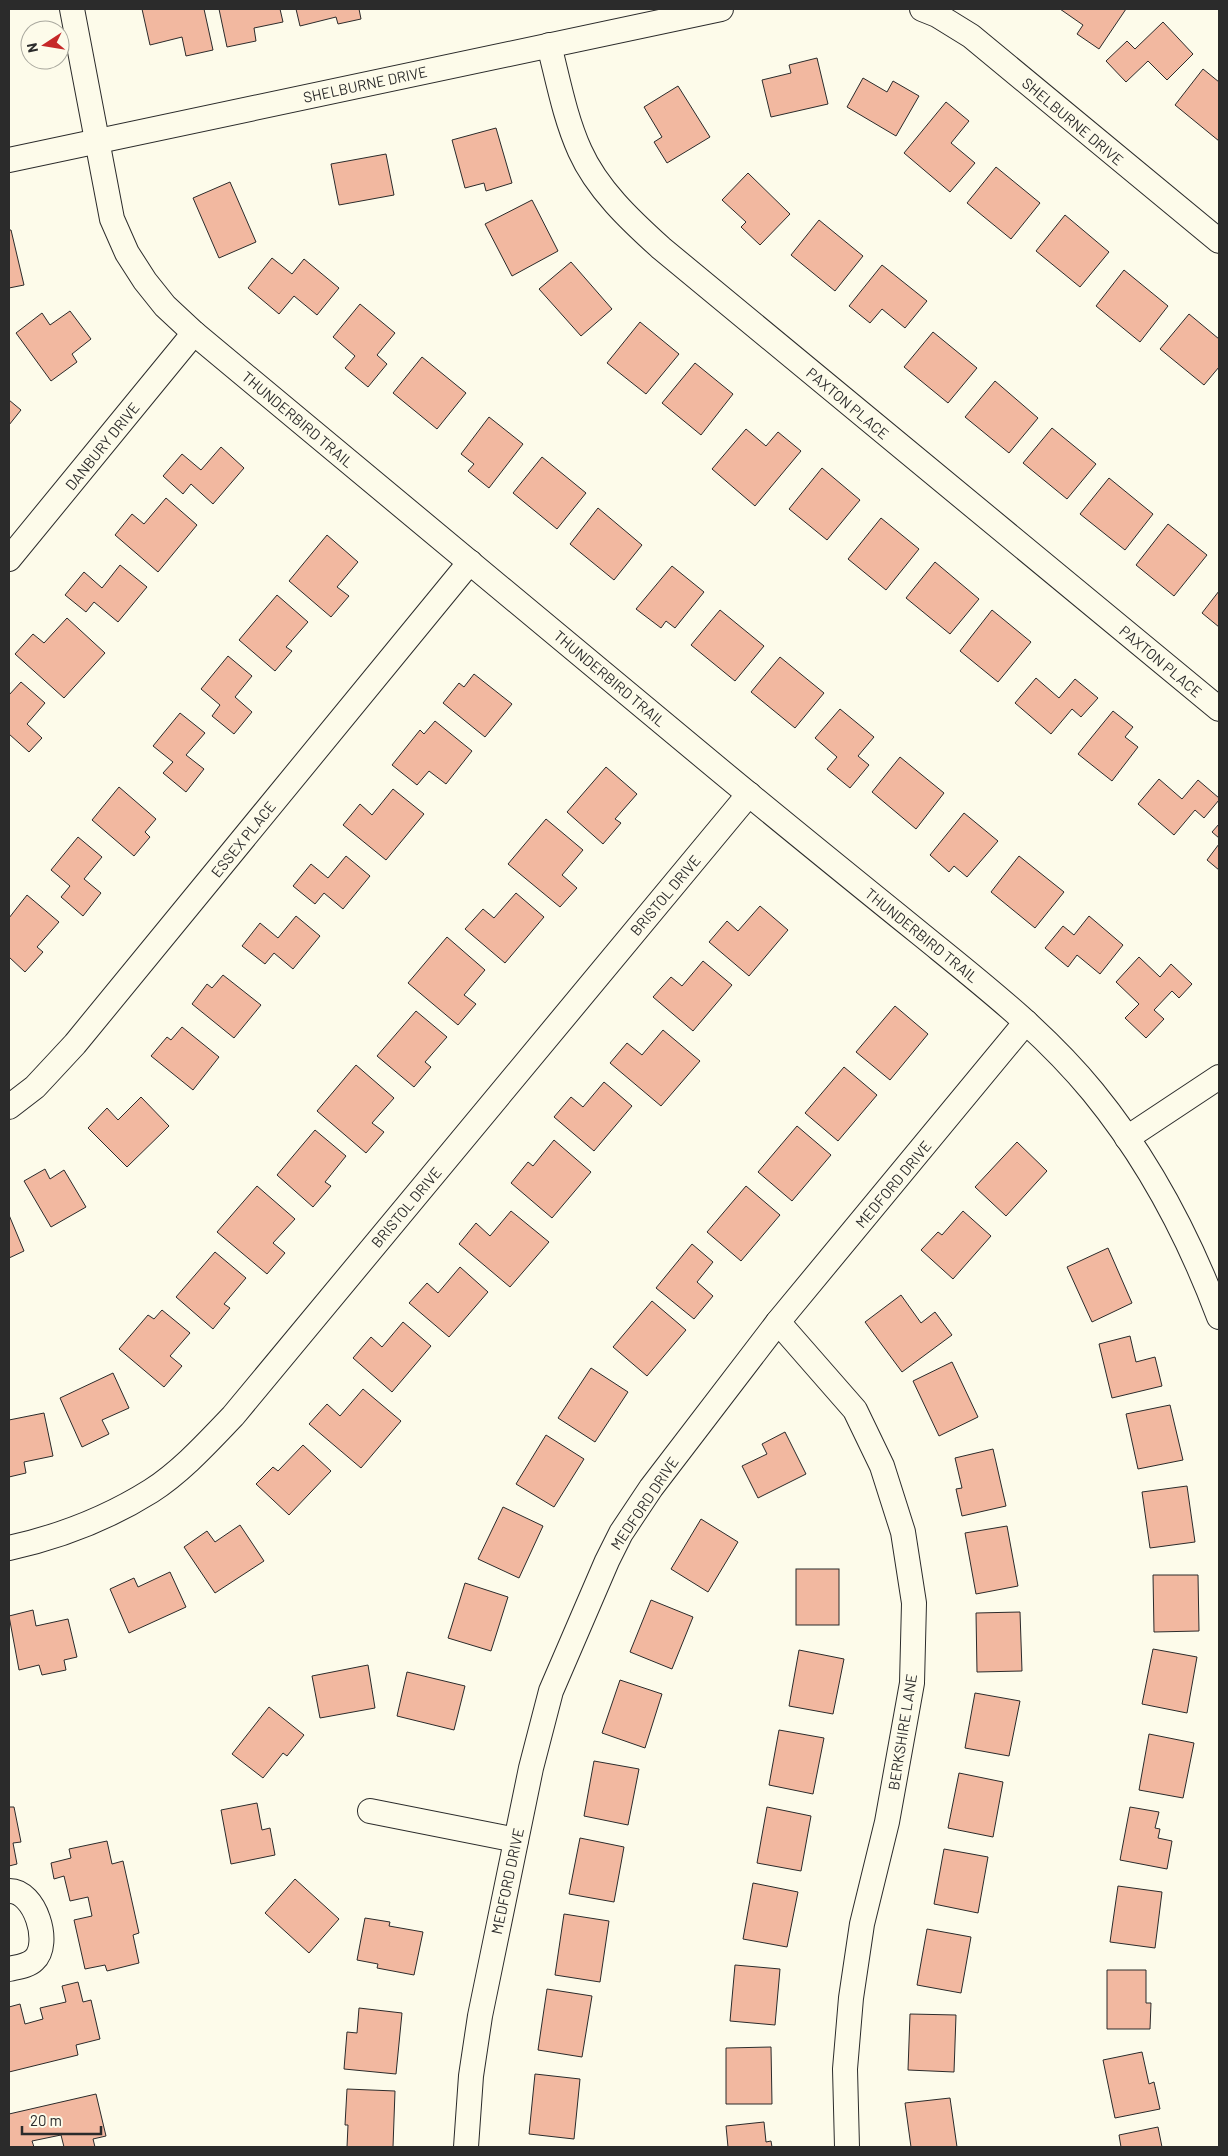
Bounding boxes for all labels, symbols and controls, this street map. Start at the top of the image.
north arrow [20,20,70,70]
text: N [23,41,41,54]
street label: SHELBURNE DRIVE [301,62,429,106]
street label: SHELBURNE DRIVE [1019,73,1127,169]
street label: PAXTON PLACE [803,363,893,443]
street label: THUNDERBIRD TRAIL [239,367,357,471]
street label: DANBURY DRIVE [61,399,143,493]
street label: PAXTON PLACE [1116,621,1206,701]
street label: THUNDERBIRD TRAIL [551,626,669,730]
street label: ESSEX PLACE [207,797,279,881]
street label: BRISTOL DRIVE [626,851,704,939]
street label: THUNDERBIRD TRAIL [862,884,982,986]
street label: MEDFORD DRIVE [851,1137,935,1231]
street label: BRISTOL DRIVE [367,1163,445,1251]
street label: MEDFORD DRIVE [606,1453,682,1553]
street label: BERKSHIRE LANE [884,1672,920,1792]
street label: MEDFORD DRIVE [487,1826,527,1936]
scale bar [22,2104,101,2136]
text: 20 m [30,2111,62,2129]

